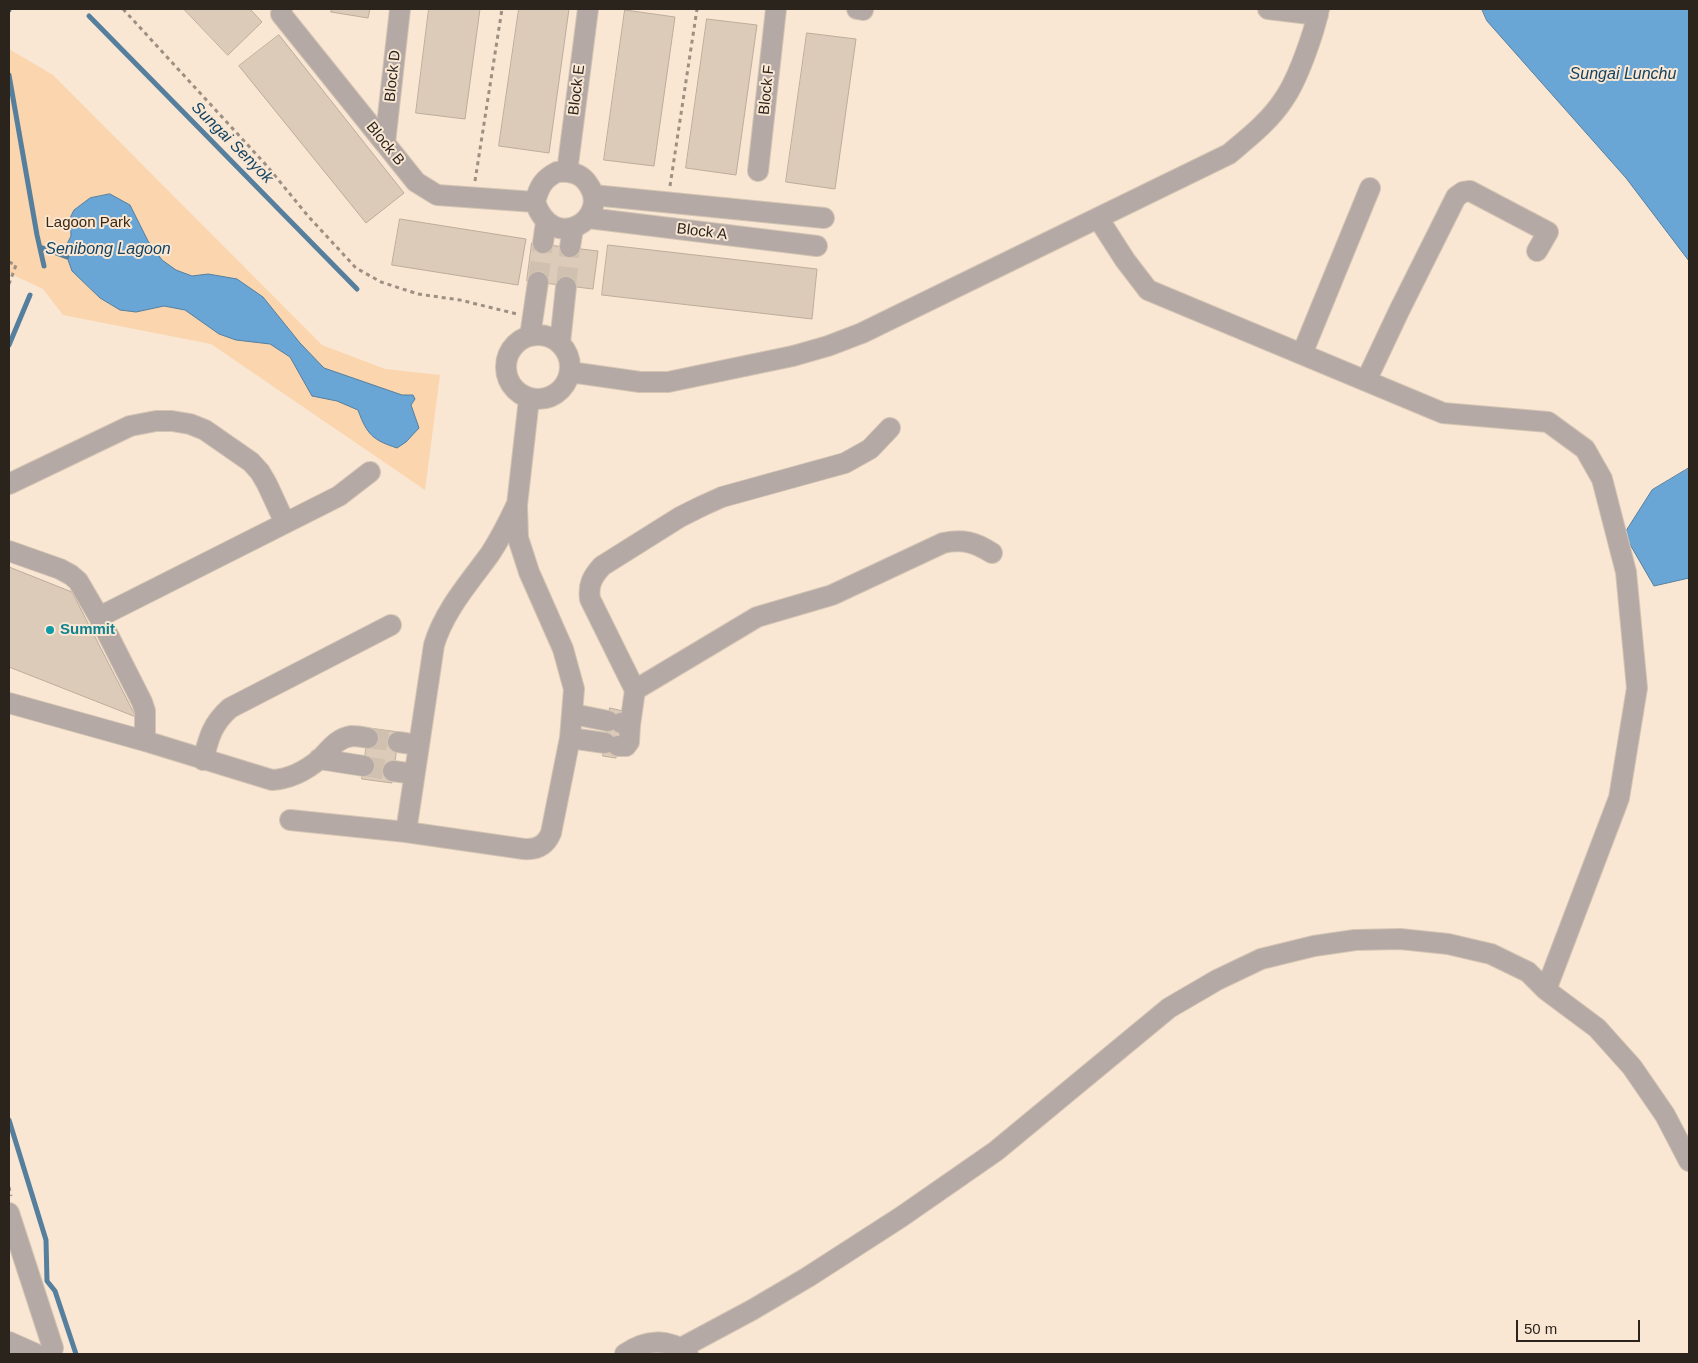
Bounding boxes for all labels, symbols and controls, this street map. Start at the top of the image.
street label: Block D [381,49,405,103]
street label: Block E [565,64,589,116]
street label: Block F [755,64,779,116]
water label: Sungai Lunchu [1570,65,1676,85]
water label: Sungai Senyok [187,98,277,188]
street label: Block B [362,119,408,169]
park label: Lagoon Park [45,214,131,232]
street label: Block A [676,220,728,244]
water label: Senibong Lagoon [45,240,171,260]
place label: Summit [60,621,115,639]
marker: Summit [44,624,56,636]
scale bar [1518,1310,1642,1342]
text: 50 m [1524,1320,1557,1337]

